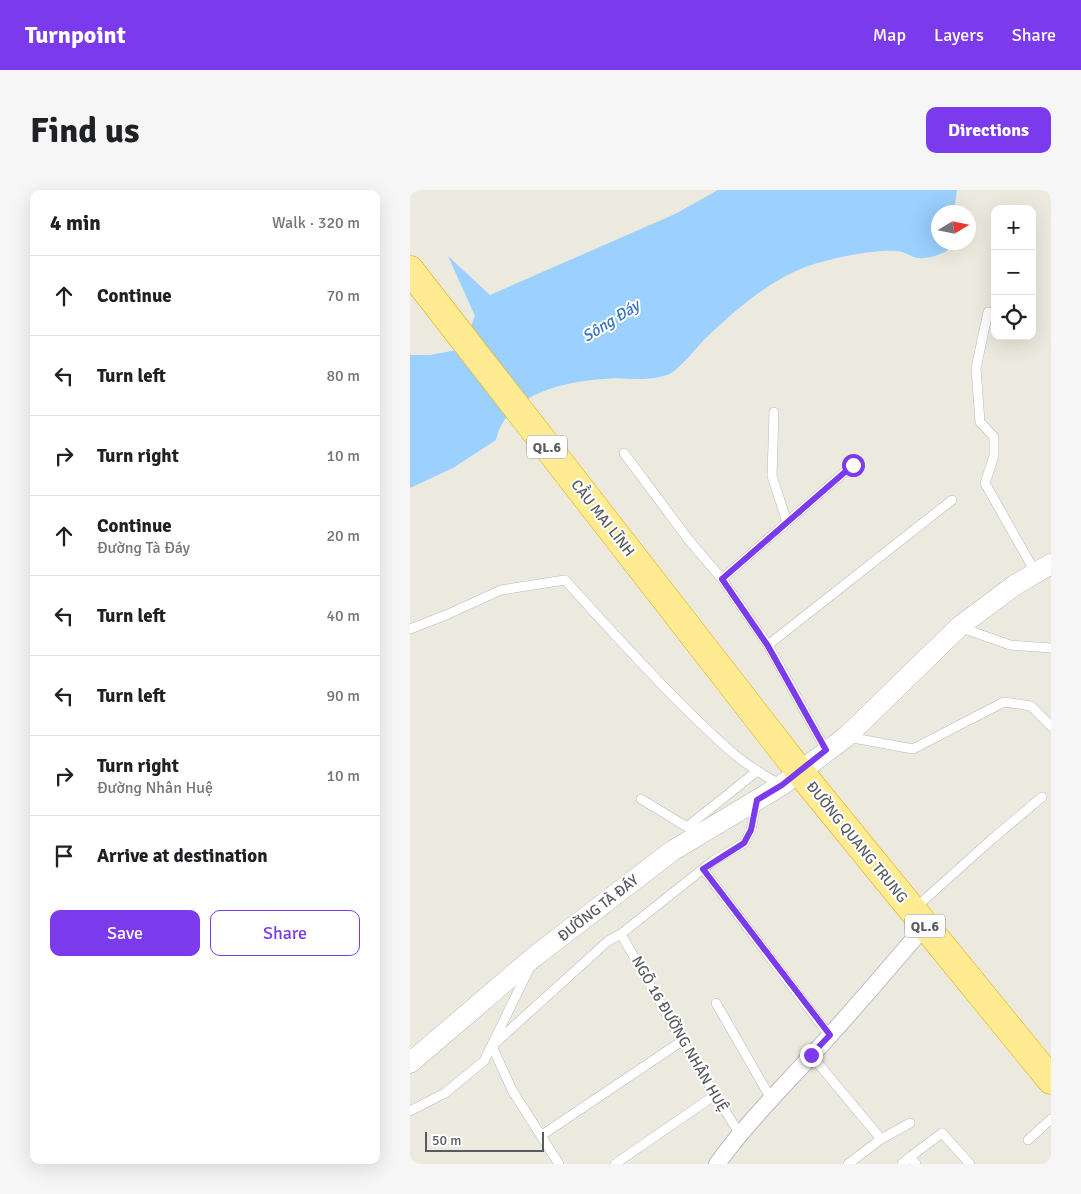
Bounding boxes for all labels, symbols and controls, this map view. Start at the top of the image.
text: Turnpoint [25,20,126,50]
text: Map [873,24,906,46]
text: Layers [934,24,984,46]
text: Share [1012,24,1056,46]
button: Directions [926,107,1051,153]
text: Find us [30,109,140,152]
north arrow [931,205,976,250]
map controls [991,205,1036,340]
button: + [991,205,1036,250]
text: 4 min [50,210,101,236]
text: Walk · 320 m [272,213,360,233]
button: − [991,250,1036,295]
icon: ahead [50,282,78,310]
text: Continue [97,284,172,308]
text: 70 m [326,286,360,306]
water label: Sông Đáy [579,294,645,346]
button: locate [991,295,1036,340]
icon: left [50,362,78,390]
text: Turn left [97,364,166,388]
text: 80 m [326,366,360,386]
road number: QL.6 [527,436,567,458]
icon: right [50,442,78,470]
text: Turn right [97,444,179,468]
text: 10 m [326,446,360,466]
route start [842,454,865,477]
street label: CẦU MAI LĨNH [567,474,641,560]
text: Continue [97,514,172,538]
icon: ahead [50,522,78,550]
text: 20 m [326,526,360,546]
text: Đường Tà Đáy [97,538,190,558]
icon: left [50,602,78,630]
text: Turn left [97,604,166,628]
text: 40 m [326,606,360,626]
icon: left [50,682,78,710]
text: Turn left [97,684,166,708]
text: 90 m [326,686,360,706]
text: Turn right [97,754,179,778]
icon: right [50,762,78,790]
text: 10 m [326,766,360,786]
street label: ĐƯỜNG QUANG TRUNG [803,777,912,906]
text: Đường Nhân Huệ [97,778,213,798]
icon: arrive [50,842,78,870]
text: Arrive at destination [97,844,268,868]
street label: ĐƯỜNG TÀ ĐÁY [553,870,642,945]
button: Save [50,910,200,956]
button: Share [210,910,360,956]
road number: QL.6 [905,914,945,938]
street label: NGÕ 16 ĐƯỜNG NHÂN HUỆ [628,952,733,1115]
route end [800,1044,823,1067]
scale bar [425,1129,544,1152]
text: 50 m [432,1132,461,1149]

